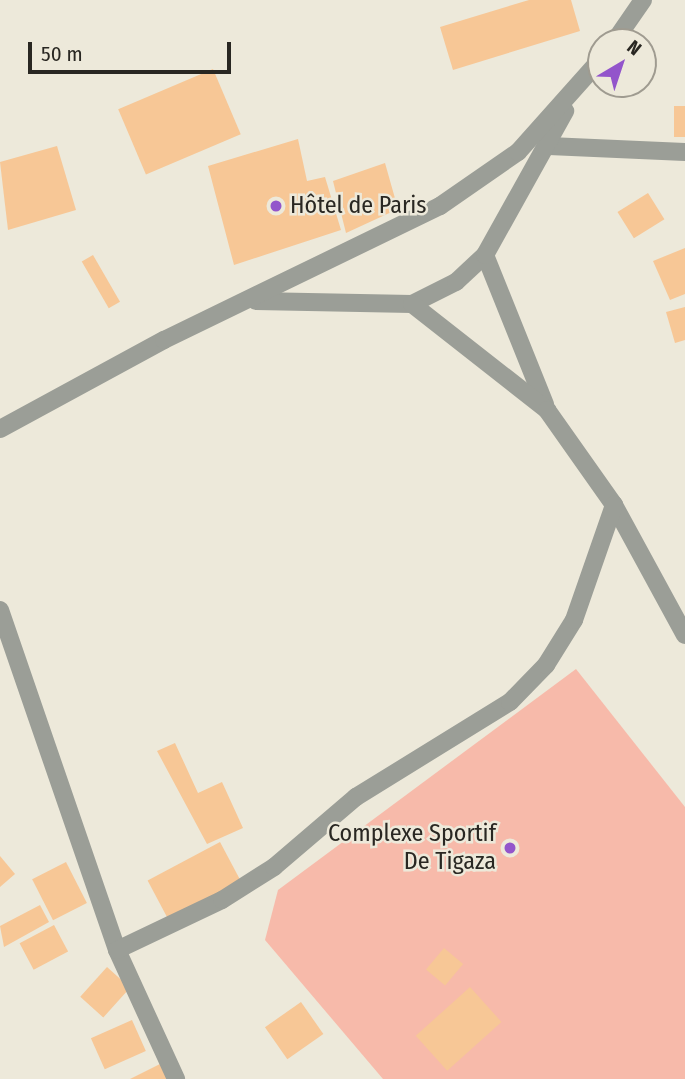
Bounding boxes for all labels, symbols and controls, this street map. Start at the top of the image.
scale bar [32,28,234,72]
north arrow [587,28,657,98]
text: N [623,35,646,60]
text: 50 m [41,41,83,67]
place label: Hôtel de Paris [290,192,427,220]
marker: Hôtel de Paris [268,198,284,214]
place label: Complexe Sportif De Tigaza [328,820,496,876]
marker: Complexe Sportif De Tigaza [502,840,518,856]

